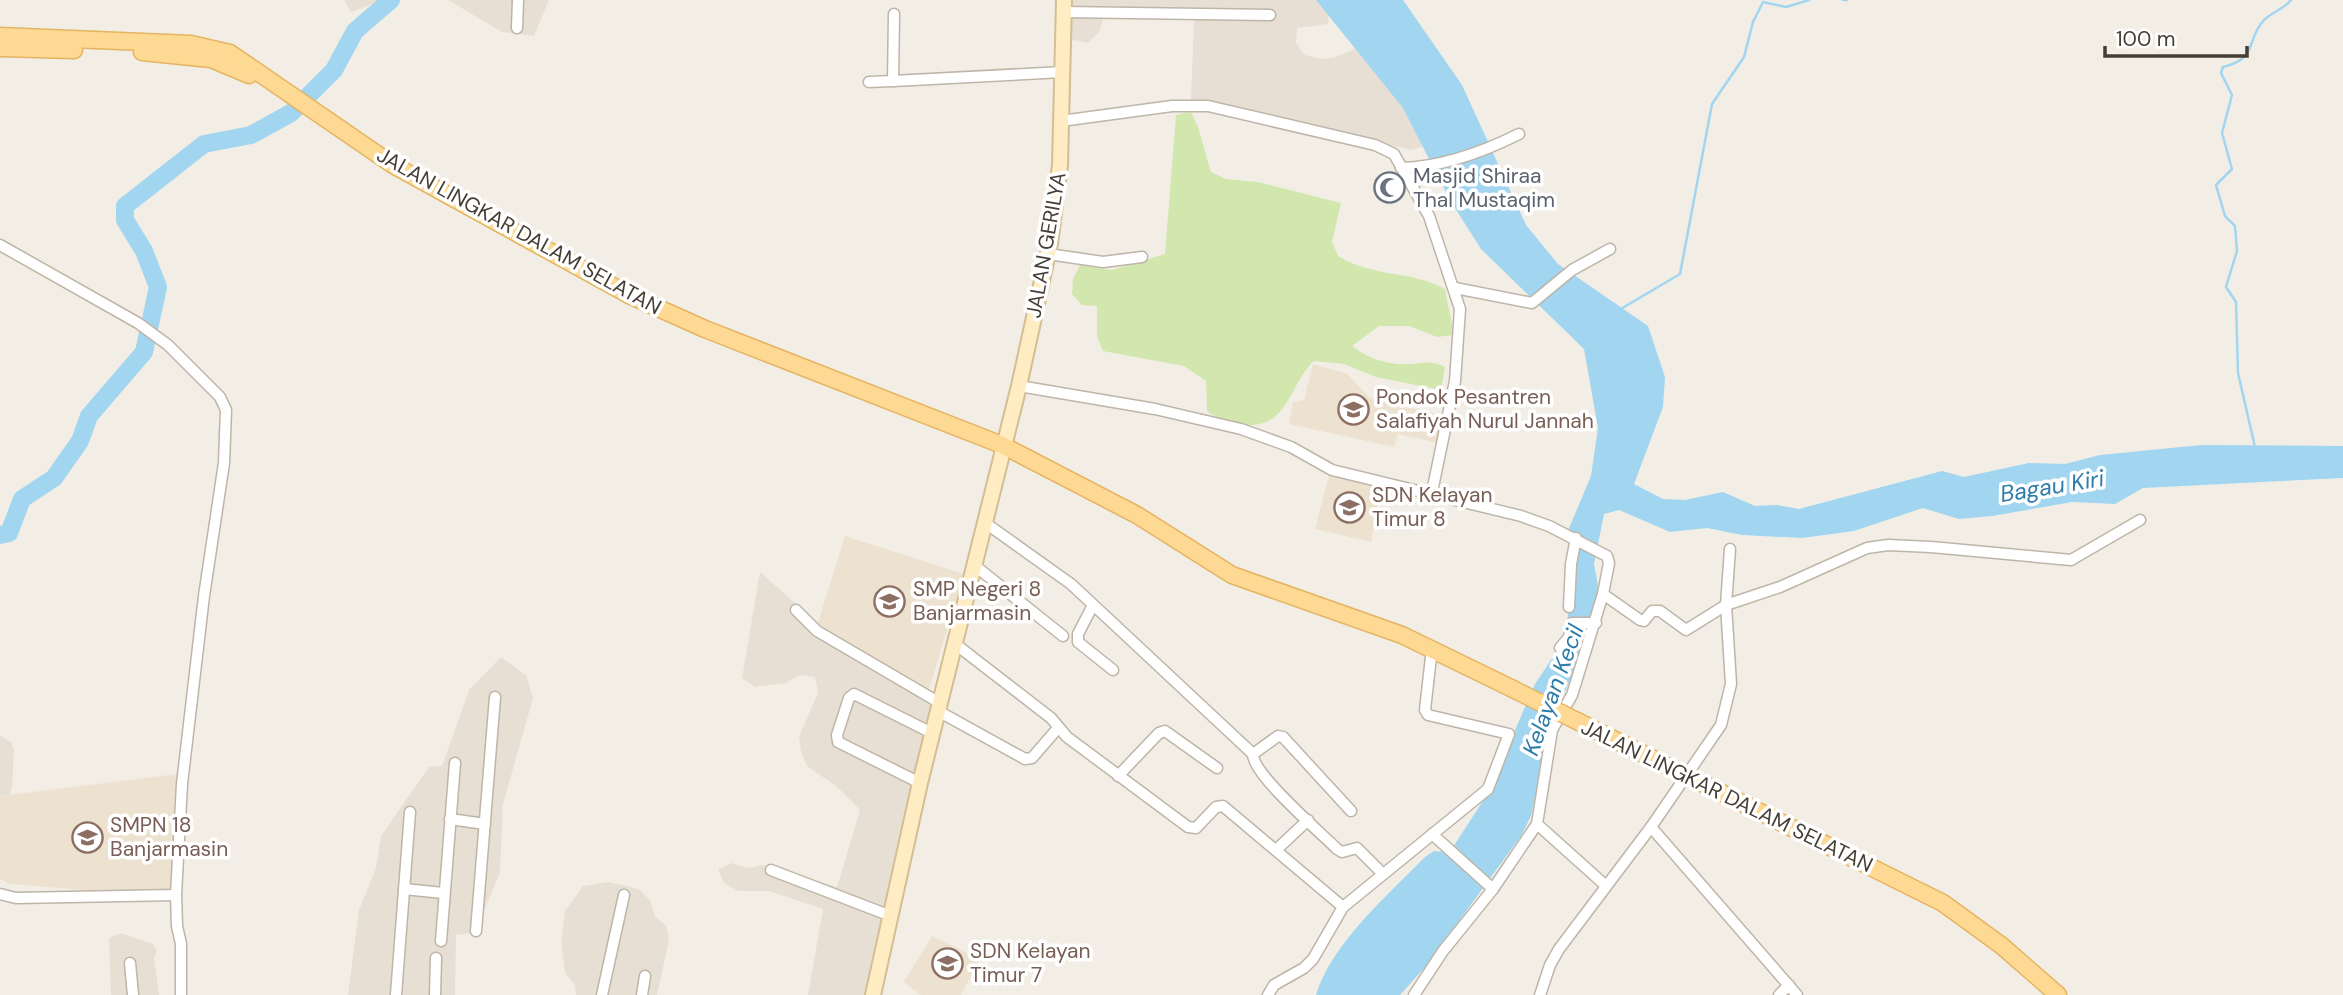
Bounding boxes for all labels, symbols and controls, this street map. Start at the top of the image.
scale bar [2105,14,2247,58]
text: 100 m [2116,25,2176,53]
street label: JALAN LINGKAR DALAM SELATAN [372,141,666,321]
place label: Masjid Shiraa Thal Mustaqim [1413,162,1555,214]
street label: JALAN GERILYA [1019,170,1073,320]
mosque icon: Masjid Shiraa Thal Mustaqim [1373,171,1407,205]
place label: Pondok Pesantren Salafiyah Nurul Jannah [1376,383,1594,435]
school or university icon: Pondok Pesantren Salafiyah Nurul Jannah [1336,392,1370,426]
water label: Bagau Kiri [1998,463,2107,509]
place label: SDN Kelayan Timur 8 [1372,481,1493,533]
school or university icon: SDN Kelayan Timur 8 [1332,490,1366,524]
place label: SMP Negeri 8 Banjarmasin [913,575,1041,627]
school or university icon: SMP Negeri 8 Banjarmasin [873,584,907,618]
water label: Kelayan Kecil [1515,619,1591,760]
street label: JALAN LINGKAR DALAM SELATAN [1577,713,1877,879]
place label: SMPN 18 Banjarmasin [110,811,228,863]
school or university icon: SMPN 18 Banjarmasin [70,820,104,854]
place label: SDN Kelayan Timur 7 [970,937,1091,989]
school or university icon: SDN Kelayan Timur 7 [930,946,964,980]

